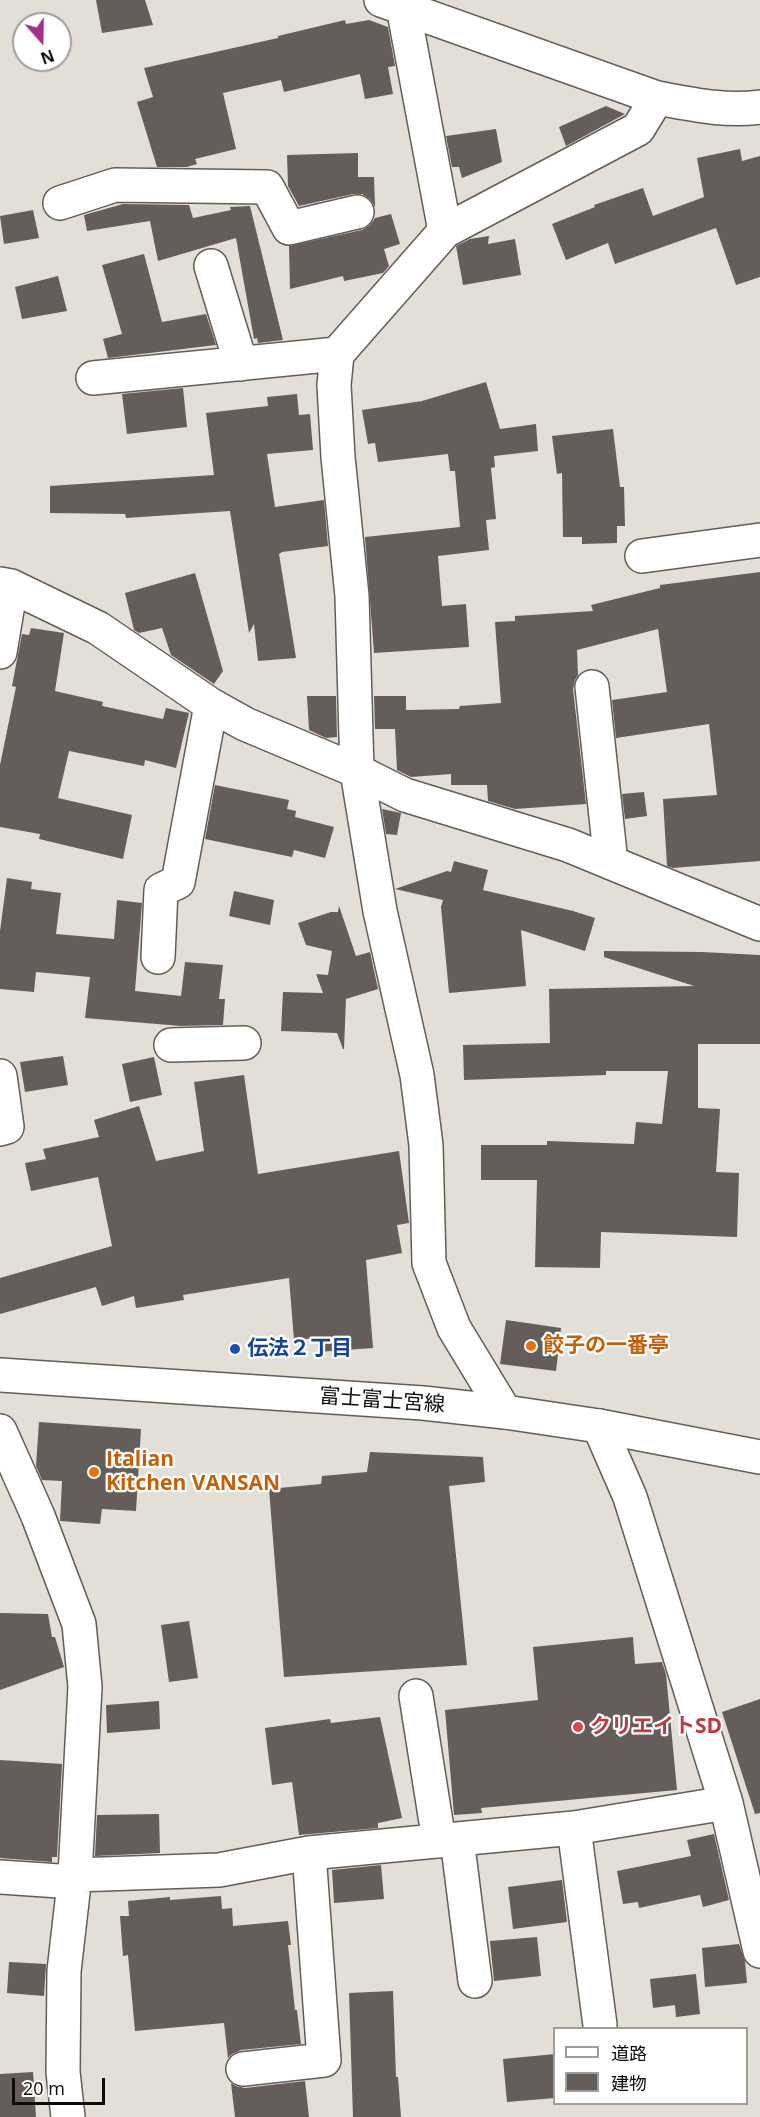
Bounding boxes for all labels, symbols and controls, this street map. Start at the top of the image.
north arrow [12,12,72,72]
text: N [38,44,57,70]
place label: 餃子の一番亭 [543,1333,669,1359]
place label: 伝法２丁目 [247,1336,352,1362]
marker: 餃子の一番亭 [524,1339,538,1353]
marker: 伝法２丁目 [228,1342,242,1356]
street label: 富士富士宮線 [318,1384,446,1418]
place label: Italian Kitchen VANSAN [106,1447,280,1497]
marker: Italian Kitchen VANSAN [87,1465,101,1479]
place label: クリエイトSD [590,1714,722,1740]
marker: クリエイトSD [571,1720,585,1734]
legend [553,2027,748,2105]
text: 道路 [611,2041,647,2065]
scale bar [15,2066,108,2104]
text: 建物 [611,2071,647,2095]
text: 20 m [23,2076,65,2100]

